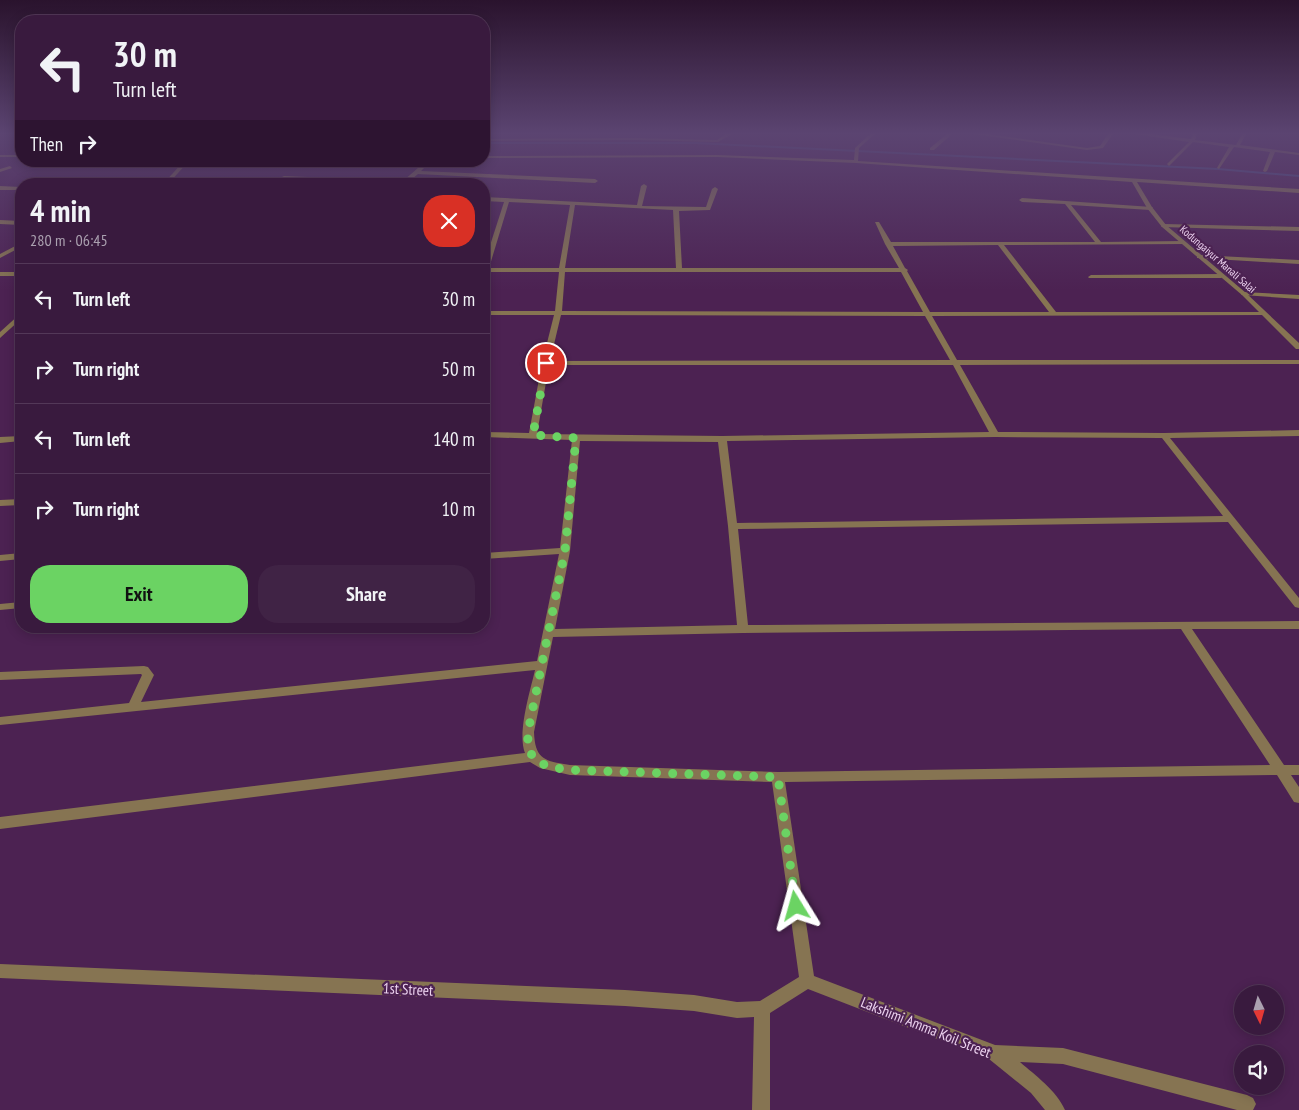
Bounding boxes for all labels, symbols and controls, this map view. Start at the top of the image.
text: 30 m [113,31,177,77]
icon: left [30,35,95,100]
text: Turn left [113,75,177,103]
icon: right [73,130,101,158]
text: Then [30,132,63,156]
text: 4 min [30,191,91,230]
button: close [423,195,475,247]
street label: Kodungaiyur Manali Salai [1177,222,1259,296]
text: 280 m · 06:45 [30,230,108,250]
icon: left [30,285,58,313]
text: Turn left [73,287,130,311]
text: 30 m [442,287,475,311]
pin [525,342,567,384]
icon: arrive [532,349,560,377]
icon: right [30,355,58,383]
text: Turn right [73,357,139,381]
text: 50 m [442,357,475,381]
icon: left [30,425,58,453]
text: Turn left [73,427,130,451]
text: 140 m [433,427,475,451]
icon: right [30,495,58,523]
text: Turn right [73,497,139,521]
text: 10 m [442,497,475,521]
button: Exit [30,565,248,623]
button: Share [258,565,475,623]
position arrow [769,879,821,931]
street label: 1st Street [382,978,434,1000]
north arrow [1234,985,1284,1035]
map controls [1234,985,1284,1095]
street label: Lakshimi Amma Koil Street [858,992,994,1062]
button: sound [1234,1045,1284,1095]

